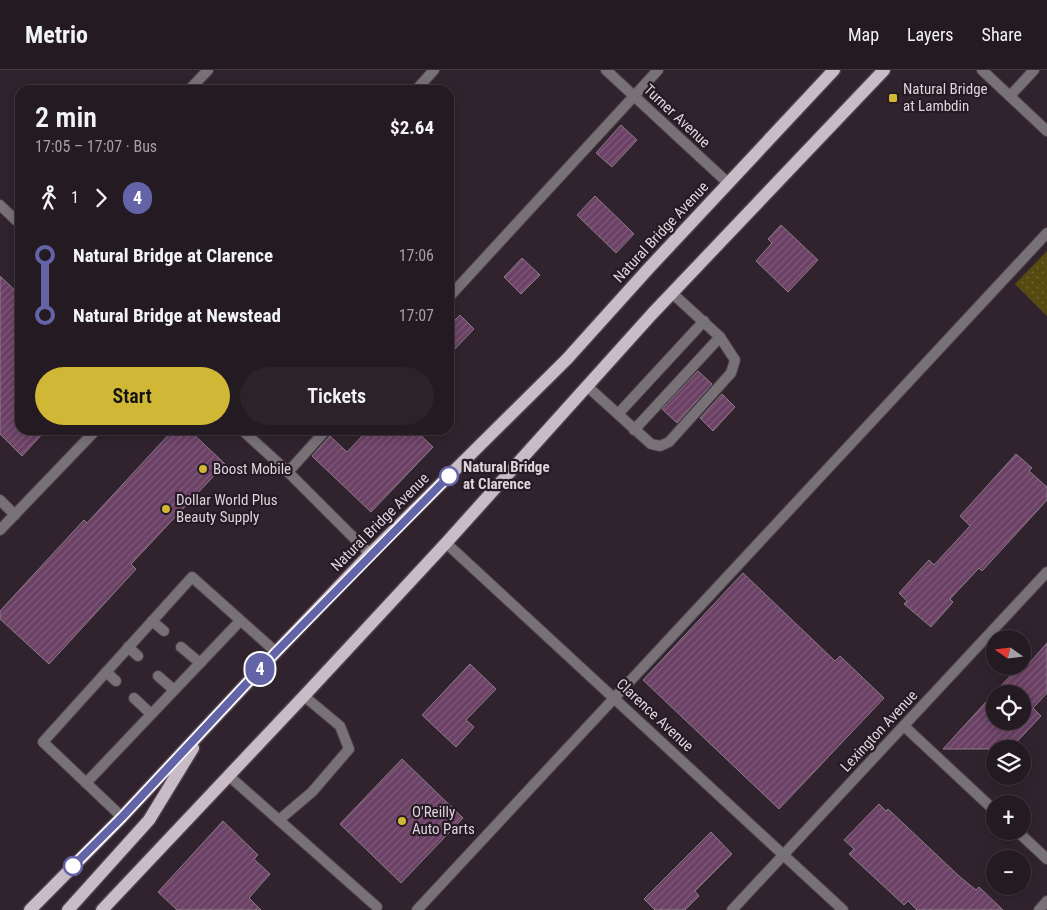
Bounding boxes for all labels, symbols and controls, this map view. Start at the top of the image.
text: Metrio [25,21,88,49]
text: Map [848,24,879,45]
text: Layers [907,24,954,45]
text: Share [982,24,1022,45]
place label: Natural Bridge at Lambdin [903,80,988,115]
street label: Turner Avenue [640,81,714,151]
marker: Natural Bridge at Lambdin [887,92,899,104]
text: 2 min [35,101,97,134]
text: $2.64 [390,116,434,139]
text: 17:05 – 17:07 · Bus [35,137,157,156]
street label: Natural Bridge Avenue [610,178,712,286]
icon: walk [35,184,63,212]
icon: forward [87,184,115,212]
text: 4 [133,187,142,208]
text: 1 [71,188,79,207]
text: Natural Bridge at Clarence [73,244,273,267]
text: 17:06 [399,246,434,265]
text: Natural Bridge at Newstead [73,304,281,327]
text: 17:07 [399,306,434,325]
button: Start [35,367,230,425]
button: Tickets [240,367,434,425]
place label: Natural Bridge at Clarence [463,458,550,493]
place label: Boost Mobile [213,460,291,478]
marker: Boost Mobile [197,463,209,475]
marker: Natural Bridge at Clarence [439,466,459,486]
street label: Natural Bridge Avenue [327,469,433,575]
place label: Dollar World Plus Beauty Supply [176,491,278,526]
marker: Dollar World Plus Beauty Supply [160,503,172,515]
north arrow [986,630,1031,675]
map controls [986,630,1031,895]
line badge: 4 [244,653,276,685]
text: 4 [255,658,265,679]
street label: Clarence Avenue [613,675,697,755]
button: locate [986,685,1031,730]
street label: Lexington Avenue [837,687,921,775]
button: layers [986,740,1031,785]
button: + [986,795,1031,840]
place label: O'Reilly Auto Parts [412,803,475,838]
marker: O'Reilly Auto Parts [396,815,408,827]
button: − [986,850,1031,895]
unlabelled marker [63,856,83,876]

